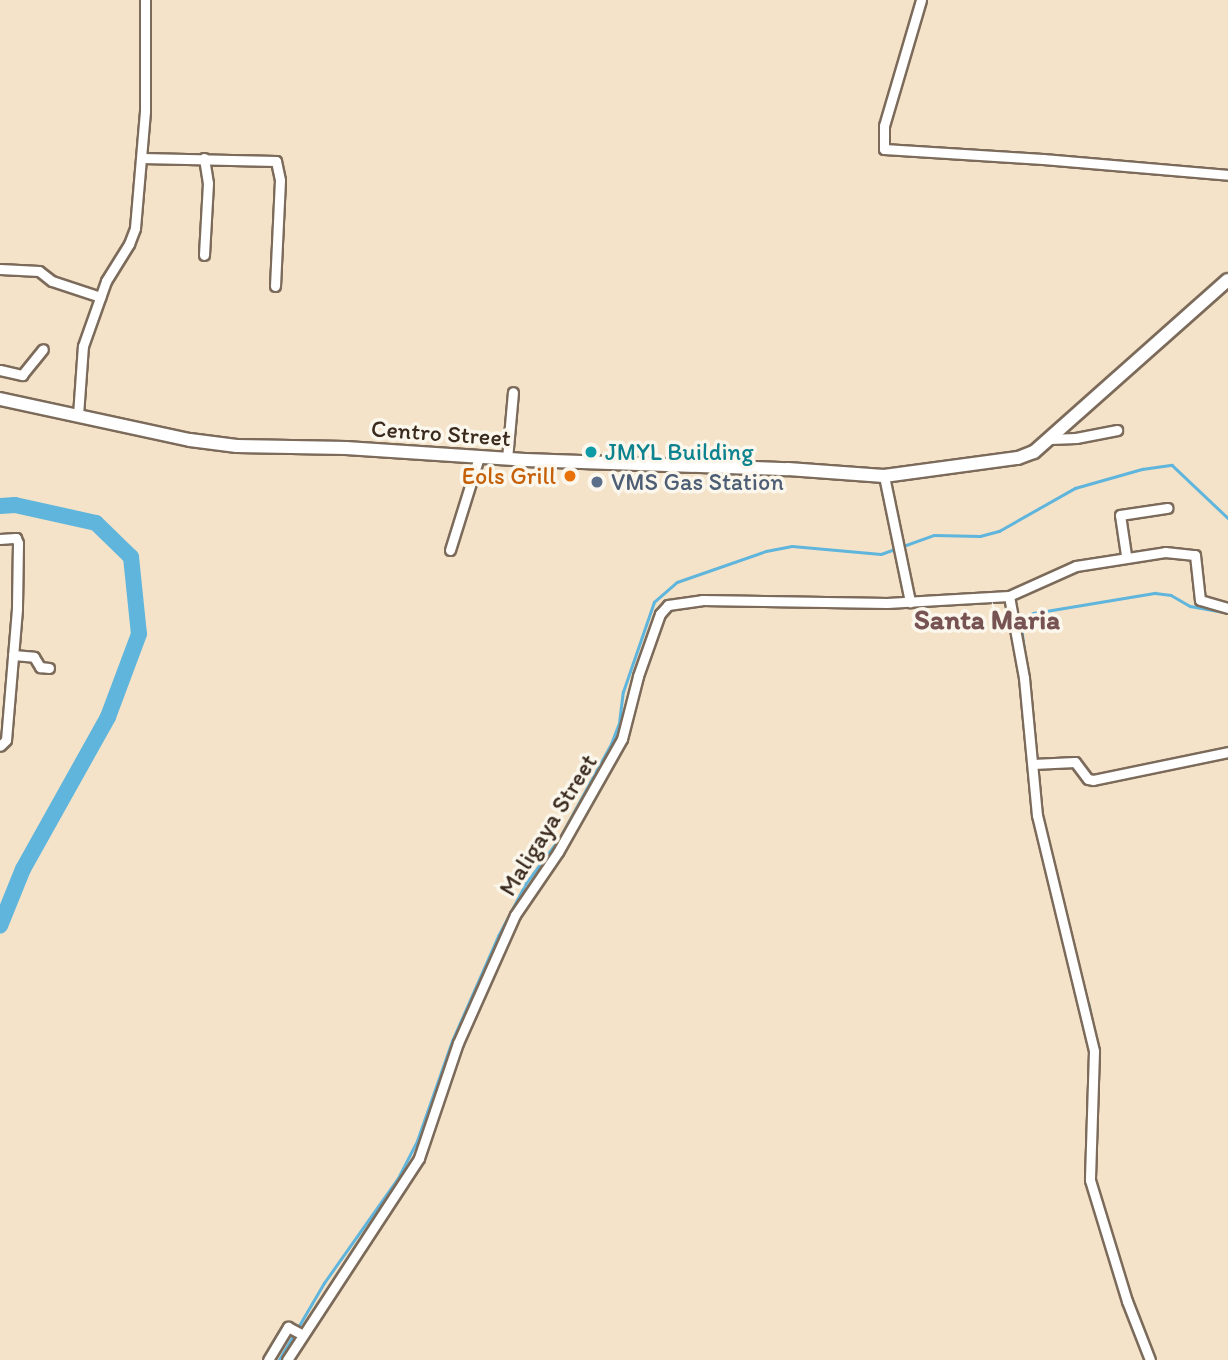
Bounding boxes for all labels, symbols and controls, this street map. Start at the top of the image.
street label: Centro Street [370,414,512,452]
place label: JMYL Building [605,438,754,466]
marker: JMYL Building [583,444,599,460]
place label: Eols Grill [462,462,556,490]
marker: Eols Grill [562,468,578,484]
place label: VMS Gas Station [611,468,784,496]
marker: VMS Gas Station [589,474,605,490]
district label: Santa Maria [914,602,1060,636]
street label: Maligaya Street [493,749,603,901]

